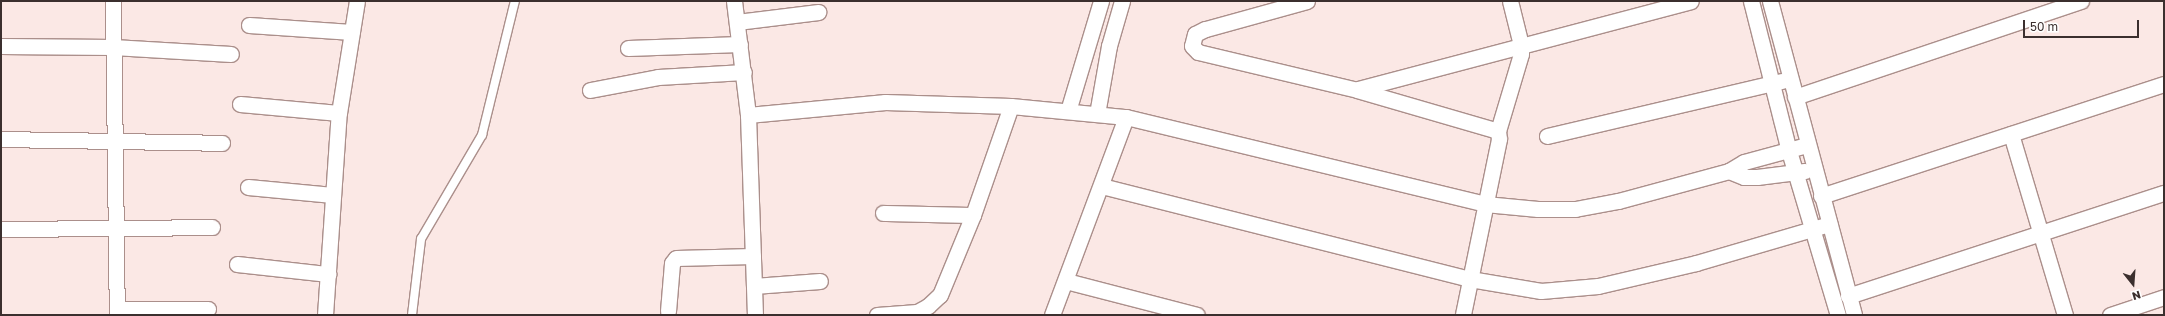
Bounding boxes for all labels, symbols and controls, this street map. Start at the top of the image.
scale bar [2025,12,2141,38]
text: 50 m [2030,19,2058,34]
north arrow [2113,264,2153,304]
text: N [2131,289,2143,303]

